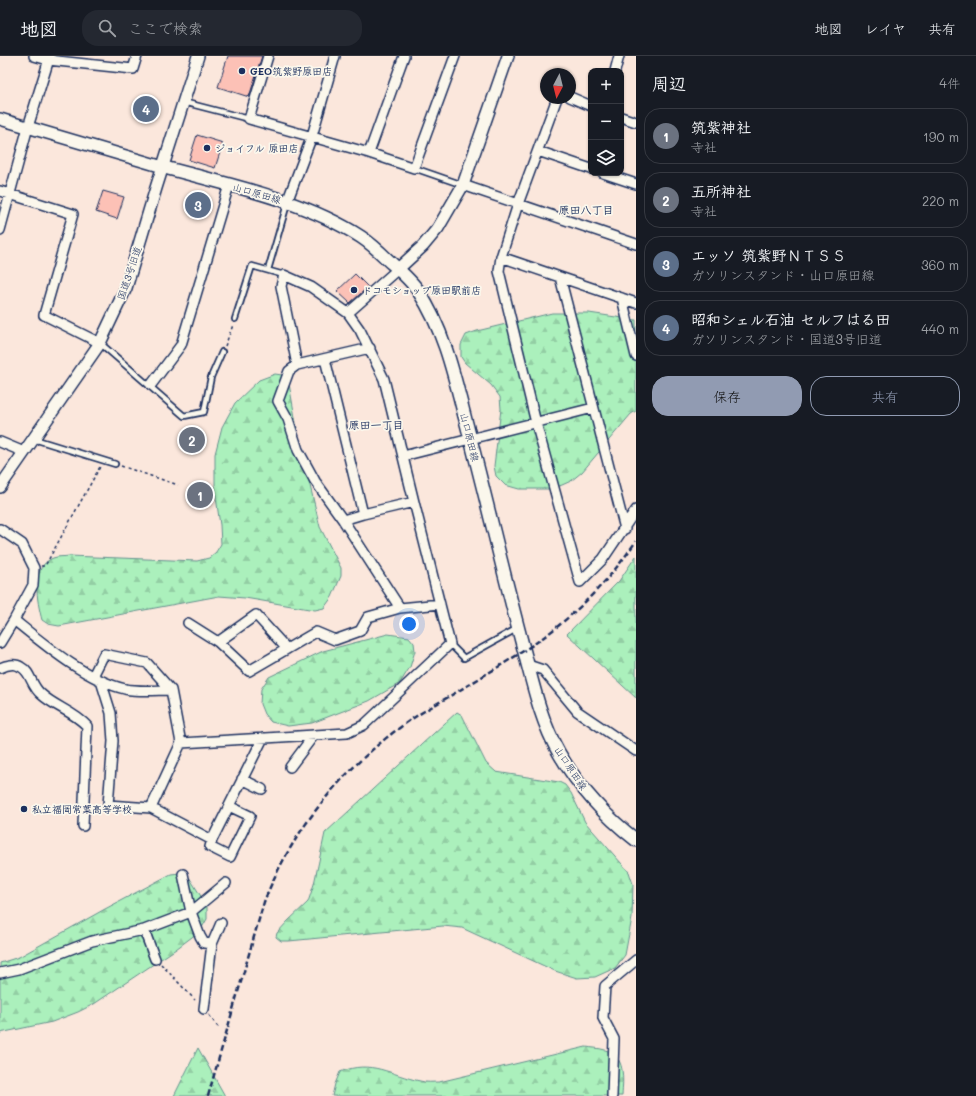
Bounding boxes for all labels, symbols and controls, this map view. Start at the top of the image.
search box [82,10,362,46]
text: 地図 [20,16,58,41]
icon: search [96,17,118,39]
text: ここで検索 [128,18,203,38]
text: 地図 [815,19,843,38]
text: レイヤ [865,19,906,38]
text: 共有 [928,19,956,38]
place label: GEO筑紫野原田店 [250,64,332,78]
marker: GEO筑紫野原田店 [237,66,247,76]
north arrow [540,68,576,104]
map controls [588,68,624,176]
button: + [588,68,624,104]
text: 周辺 [652,72,686,94]
text: 4件 [939,74,960,91]
pin: 4 [133,94,159,124]
button: − [588,104,624,140]
text: 筑紫神社 [691,117,751,137]
text: 1 [663,128,669,145]
text: 190 m [923,128,959,145]
text: 寺社 [691,138,717,155]
button: layers [588,140,624,176]
place label: ジョイフル 原田店 [215,141,298,155]
marker: ジョイフル 原田店 [202,143,212,153]
street label: 山口原田線 [231,179,283,207]
text: 五所神社 [691,181,751,201]
pin: 3 [185,190,211,220]
text: 2 [662,192,670,209]
text: 220 m [922,192,959,209]
district label: 原田八丁目 [559,202,614,217]
text: 寺社 [691,202,717,219]
street label: 国道3号旧道 [113,244,145,302]
text: エッソ 筑紫野ＮＴＳＳ [691,245,846,265]
text: 3 [662,256,670,273]
text: 360 m [921,256,959,273]
text: ガソリンスタンド · 山口原田線 [691,266,874,283]
place label: ドコモショップ原田駅前店 [362,283,481,297]
marker: ドコモショップ原田駅前店 [349,285,359,295]
text: 昭和シェル石油 セルフはる田 [691,309,891,329]
text: 4 [662,320,670,337]
text: 440 m [921,320,959,337]
text: ガソリンスタンド · 国道3号旧道 [691,330,882,347]
button: 保存 [652,376,802,416]
button: 共有 [810,376,960,416]
street label: 山口原田線 [457,411,483,463]
district label: 原田一丁目 [349,417,404,432]
pin: 2 [179,425,205,455]
pin: 1 [187,480,213,510]
your location [399,614,419,634]
street label: 山口原田線 [551,743,591,793]
place label: 私立福岡常葉高等学校 [32,802,132,816]
marker: 私立福岡常葉高等学校 [19,804,29,814]

